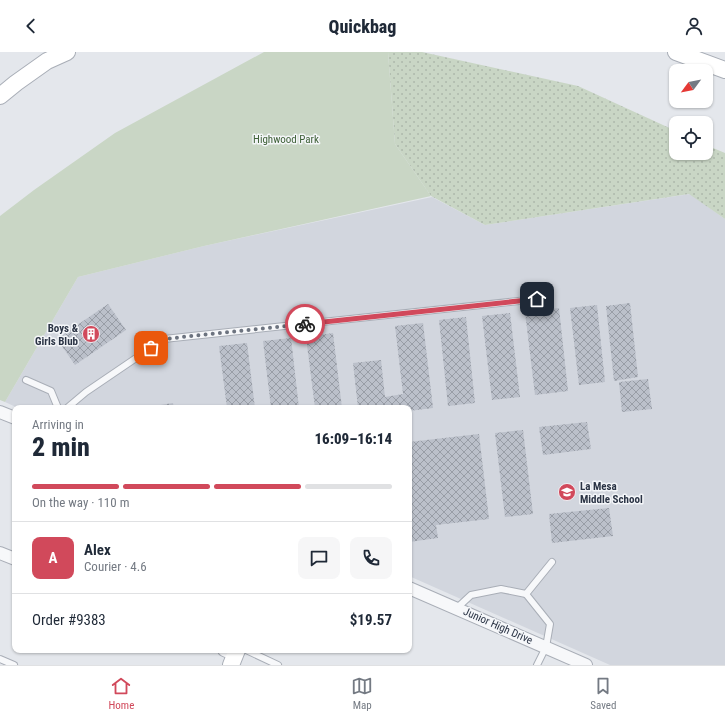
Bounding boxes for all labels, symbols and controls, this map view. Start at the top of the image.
icon: back [20,15,42,37]
icon: person [683,15,705,37]
text: Quickbag [329,16,396,37]
north arrow [669,64,713,108]
map controls [669,64,713,160]
button: locate [669,116,713,160]
park label: Highwood Park [253,133,319,146]
pin [520,282,554,316]
icon: home [526,288,548,310]
courier [285,304,325,344]
icon: bike [294,313,316,335]
place label: Boys & Girls Blub [35,322,79,348]
building icon: Boys & Girls Blub [81,324,101,344]
pin [134,331,168,365]
icon: bag [140,337,162,359]
text: Arriving in [32,417,84,432]
text: 16:09–16:14 [314,430,392,448]
text: 2 min [32,432,90,462]
place label: La Mesa Middle School [580,480,643,506]
school or university icon: La Mesa Middle School [557,482,577,502]
text: On the way · 110 m [32,495,129,510]
button: chat [298,537,340,579]
button: phone [350,537,392,579]
text: Alex [84,541,111,559]
text: A [49,549,57,567]
text: Courier · 4.6 [84,559,147,574]
street label: Junior High Drive [461,605,535,647]
text: Order #9383 [32,611,106,629]
text: $19.57 [350,611,392,629]
tab: Home [109,675,134,712]
tab: Map [351,675,373,712]
tab: Saved [590,675,616,712]

